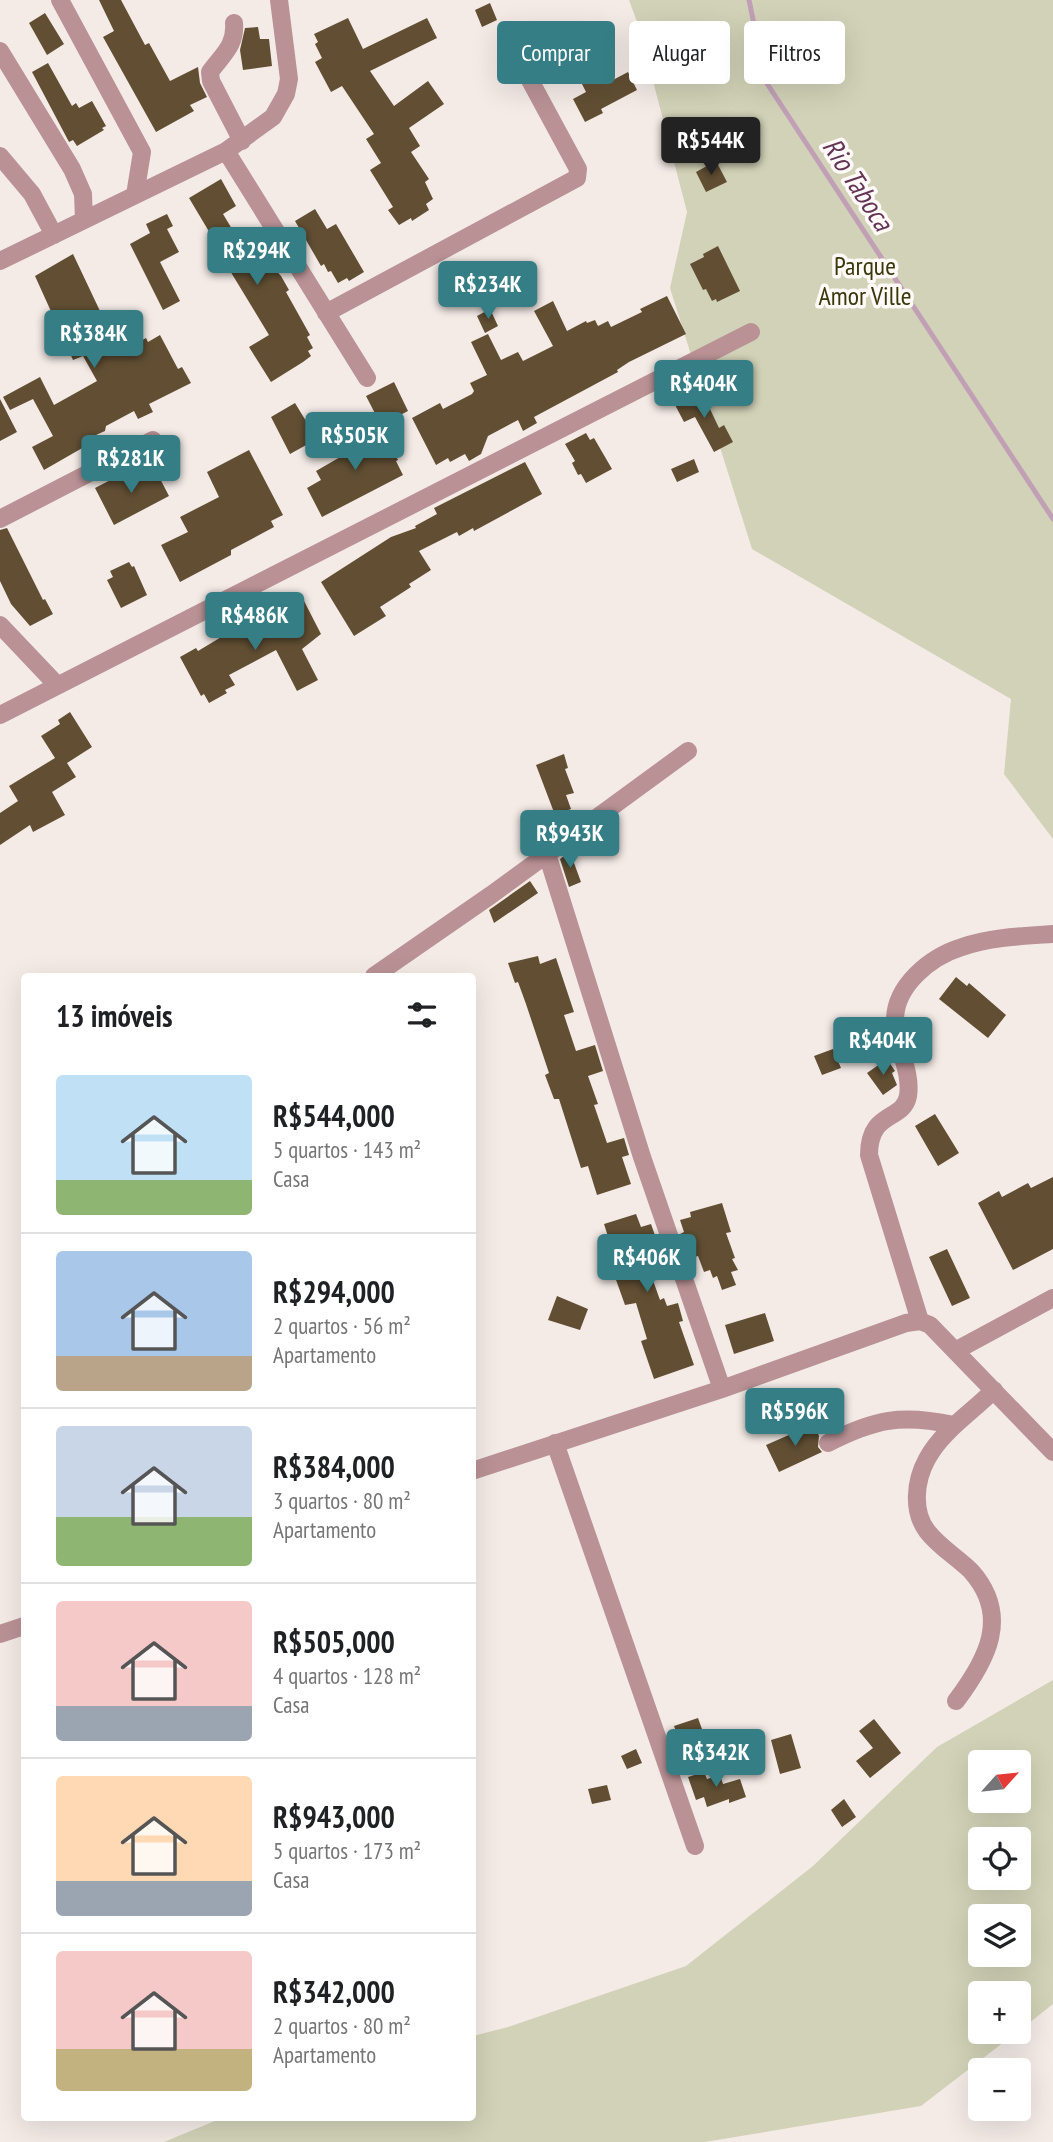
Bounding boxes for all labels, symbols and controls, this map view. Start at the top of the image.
chip: Comprar [497,21,615,84]
chip: Alugar [629,21,730,84]
chip: Filtros [744,21,845,84]
pin: R$544K [654,118,768,177]
text: R$544K [677,125,745,154]
water label: Rio Taboca [815,130,903,239]
pin: R$294K [200,228,314,287]
text: R$294K [223,235,291,264]
park label: Parque Amor Ville [818,249,912,312]
pin: R$234K [431,262,545,321]
text: R$234K [454,269,522,298]
pin: R$384K [37,310,151,370]
text: R$384K [60,318,128,347]
pin: R$404K [647,360,761,420]
text: R$404K [670,368,738,397]
pin: R$505K [298,412,412,472]
text: R$505K [321,420,389,449]
pin: R$281K [74,435,188,495]
text: R$281K [97,443,165,472]
pin: R$486K [198,592,312,652]
text: R$486K [221,600,289,629]
pin: R$943K [513,810,627,870]
text: R$943K [536,818,604,847]
text: 13 imóveis [56,996,172,1035]
icon: filters [403,996,441,1034]
pin: R$404K [826,1018,940,1077]
text: R$404K [849,1025,917,1054]
text: R$544,000 [273,1096,395,1135]
icon: home [112,1103,196,1187]
text: 5 quartos · 143 m² [273,1135,421,1164]
text: Casa [273,1164,309,1193]
pin: R$406K [590,1234,704,1294]
text: R$406K [613,1242,681,1271]
text: R$294,000 [273,1272,395,1311]
icon: home [112,1279,196,1363]
text: 2 quartos · 56 m² [273,1311,411,1340]
text: Apartamento [273,1340,376,1369]
pin: R$596K [738,1388,852,1448]
text: R$596K [761,1396,829,1425]
text: R$384,000 [273,1447,395,1486]
icon: home [112,1454,196,1538]
text: 3 quartos · 80 m² [273,1486,411,1515]
text: Apartamento [273,1515,376,1544]
text: R$505,000 [273,1622,395,1661]
icon: home [112,1629,196,1713]
text: 4 quartos · 128 m² [273,1661,421,1690]
text: Casa [273,1690,309,1719]
pin: R$342K [659,1730,773,1789]
text: R$342K [682,1737,750,1766]
north arrow [968,1750,1031,1813]
map controls [968,1750,1031,2121]
text: R$943,000 [273,1797,395,1836]
icon: home [112,1804,196,1888]
button: locate [968,1827,1031,1890]
text: 5 quartos · 173 m² [273,1836,421,1865]
text: Casa [273,1865,309,1894]
button: layers [968,1904,1031,1967]
text: R$342,000 [273,1972,395,2011]
icon: home [112,1979,196,2063]
button: + [968,1981,1031,2044]
text: 2 quartos · 80 m² [273,2011,411,2040]
text: Apartamento [273,2040,376,2069]
button: − [968,2058,1031,2121]

